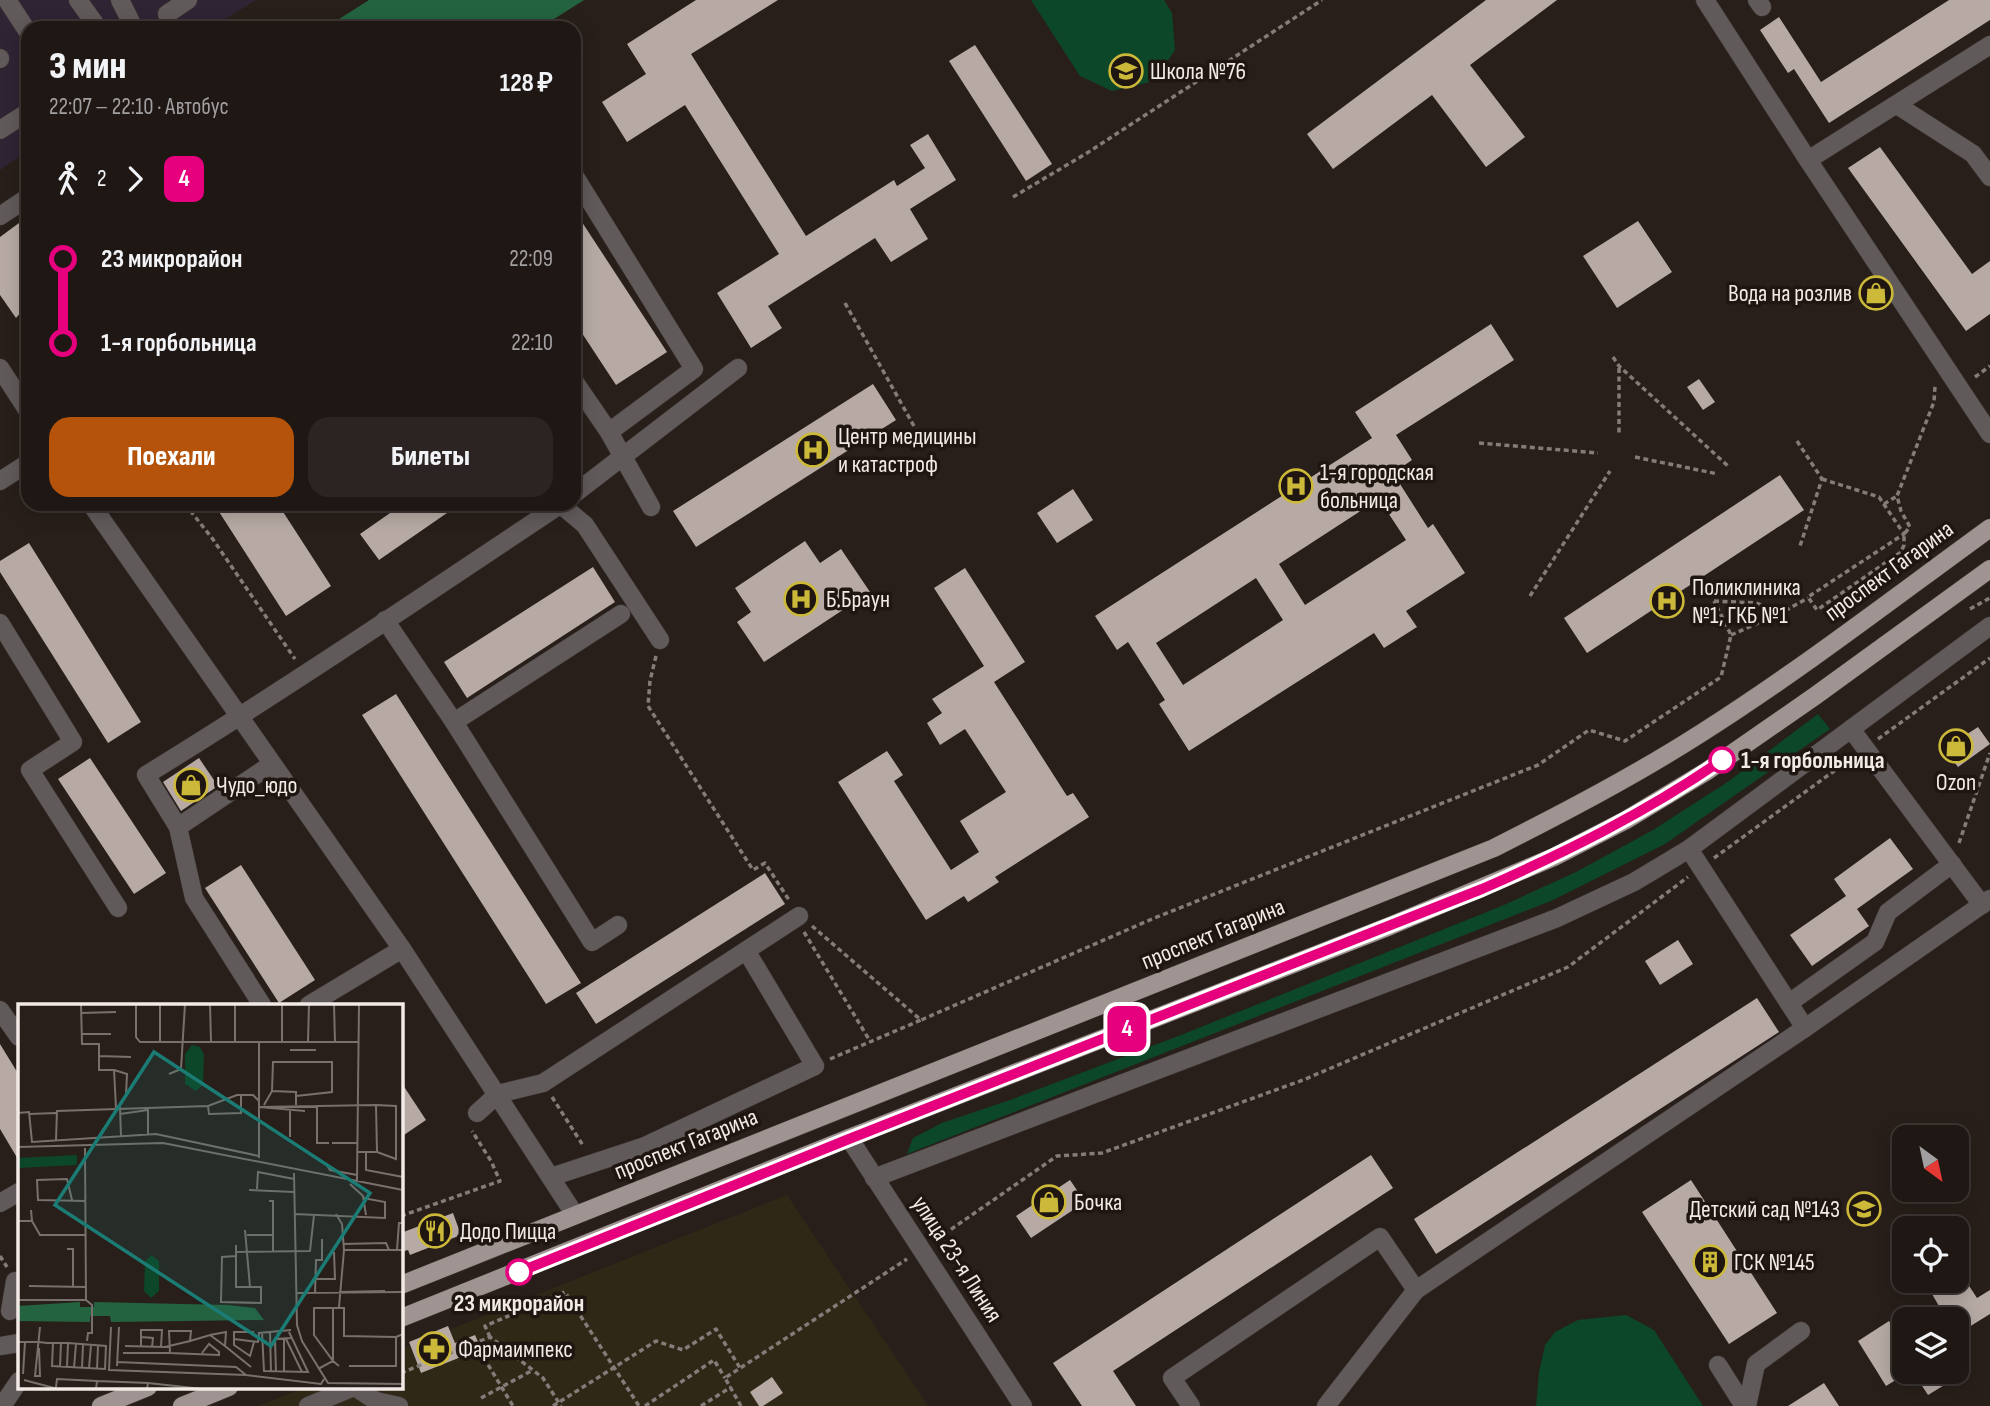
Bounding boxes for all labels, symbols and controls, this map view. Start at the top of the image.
text: 3 мин [49,44,126,89]
school or university icon: Школа №76 [1107,52,1145,90]
place label: Школа №76 [1150,57,1246,86]
text: 128 ₽ [500,68,553,99]
text: 22:07 – 22:10 · Автобус [49,93,229,121]
icon: walk [49,160,87,198]
icon: forward [116,160,154,198]
text: 4 [178,164,190,193]
text: 2 [97,165,106,193]
text: 23 микрорайон [101,244,242,275]
text: 22:09 [509,245,553,273]
shop icon: Вода на розлив [1857,274,1895,312]
place label: Вода на розлив [1728,279,1852,308]
text: 1-я горбольница [101,328,257,359]
text: 22:10 [511,329,553,357]
button: Поехали [49,417,294,497]
button: Билеты [308,417,553,497]
place label: Центр медицины и катастроф [838,422,976,479]
hospital icon: Центр медицины и катастроф [794,431,832,469]
place label: 1-я городская больница [1320,458,1434,515]
hospital icon: 1-я городская больница [1277,467,1315,505]
street label: проспект Гагарина [1819,515,1959,627]
place label: Поликлиника №1, ГКБ №1 [1692,573,1801,630]
hospital icon: Б.Браун [782,580,820,618]
hospital icon: Поликлиника №1, ГКБ №1 [1648,582,1686,620]
place label: Б.Браун [826,585,890,614]
shop icon: Ozon [1937,727,1975,765]
place label: 1-я горбольница [1741,746,1885,775]
marker: 1-я горбольница [1709,747,1735,773]
shop icon: Чудо_юдо [172,766,210,804]
place label: Ozon [1936,768,1976,797]
place label: Чудо_юдо [216,771,297,800]
street label: проспект Гагарина [1137,892,1289,976]
inset map [18,1004,402,1388]
line badge: 4 [1104,1006,1150,1052]
text: 4 [1121,1014,1133,1043]
street label: проспект Гагарина [610,1102,762,1186]
north arrow [1892,1125,1969,1202]
map controls [1892,1125,1969,1384]
shop icon: Бочка [1030,1183,1068,1221]
place label: Бочка [1074,1188,1122,1217]
street label: улица 23-я Линия [905,1190,1009,1328]
school or university icon: Детский сад №143 [1845,1190,1883,1228]
place label: Детский сад №143 [1689,1195,1840,1224]
restaurant icon: Додо Пицца [416,1212,454,1250]
button: locate [1892,1216,1969,1293]
place label: Додо Пицца [460,1217,556,1246]
building icon: ГСК №145 [1691,1243,1729,1281]
place label: ГСК №145 [1734,1248,1815,1277]
marker: 23 микрорайон [506,1259,532,1285]
place label: 23 микрорайон [454,1289,584,1318]
button: layers [1892,1307,1969,1384]
pharmacy icon: Фармаимпекс [415,1330,453,1368]
place label: Фармаимпекс [458,1335,573,1364]

